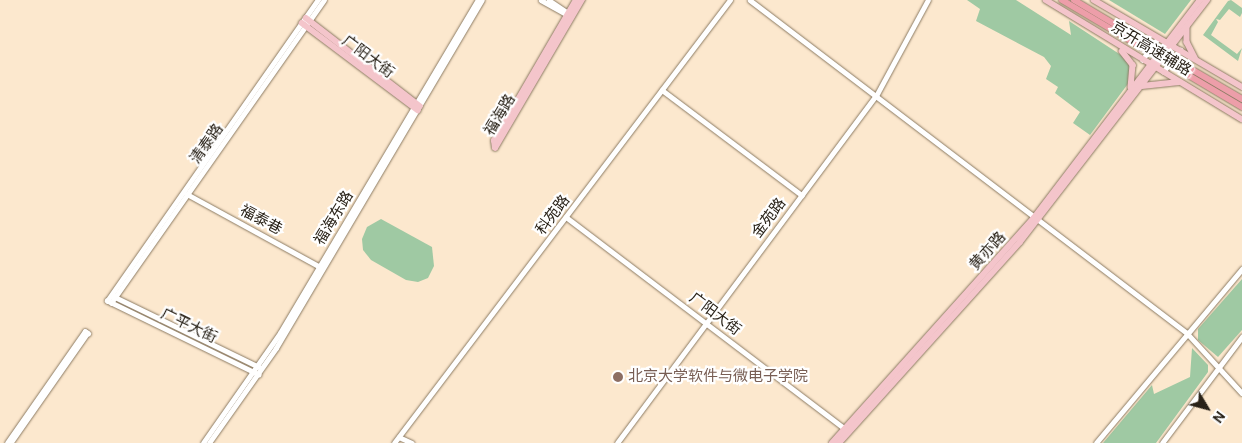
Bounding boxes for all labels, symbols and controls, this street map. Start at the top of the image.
street label: 京开高速辅路 [1108,18,1194,80]
street label: 广阳大街 [339,32,397,82]
street label: 福海路 [481,91,519,139]
street label: 清泰路 [187,120,227,168]
street label: 福海东路 [311,188,357,248]
street label: 科苑路 [532,192,574,238]
street label: 金苑路 [748,195,790,241]
street label: 福泰巷 [237,201,285,239]
street label: 黄亦路 [966,228,1010,274]
street label: 广阳大街 [686,289,744,339]
street label: 广平大街 [158,305,220,347]
place label: 北京大学软件与微电子学院 [628,368,808,386]
marker: 北京大学软件与微电子学院 [612,371,624,383]
north arrow [1182,383,1232,433]
text: N [1209,408,1229,427]

